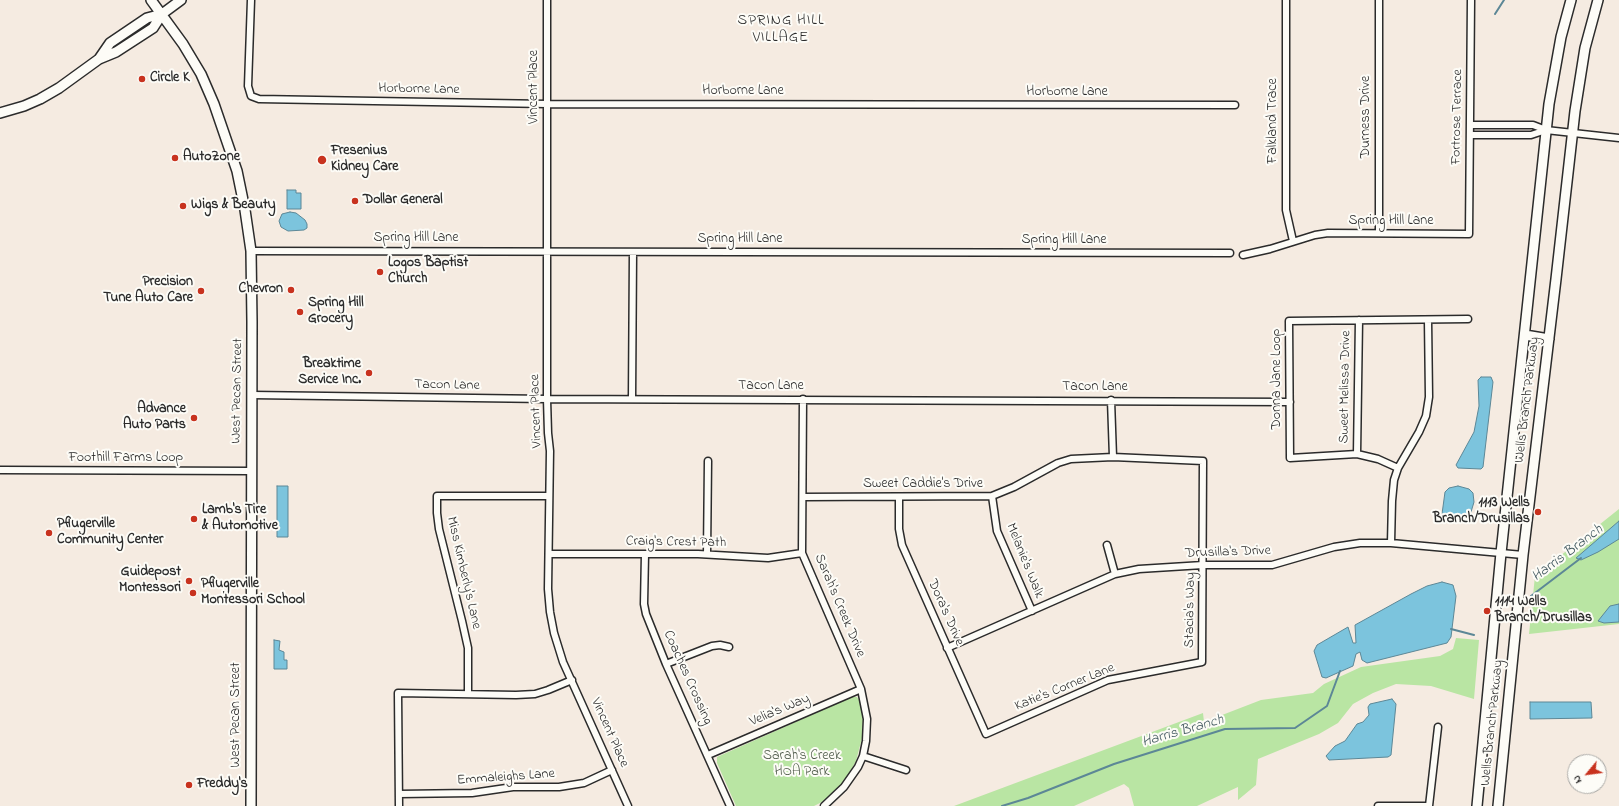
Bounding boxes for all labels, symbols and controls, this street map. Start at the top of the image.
district label: SPRING HILL VILLAGE [738,13,824,48]
street label: Vincent Place [527,50,543,124]
street label: Fortrose Terrace [1449,69,1467,165]
place label: Circle K [150,71,190,87]
marker: Circle K [137,74,147,84]
street label: Durness Drive [1359,76,1375,158]
street label: Falkland Trace [1266,78,1282,164]
street label: Horborne Lane [378,81,460,99]
street label: Horborne Lane [702,84,784,100]
street label: Horborne Lane [1026,85,1108,101]
place label: Fresenius Kidney Care [331,144,398,176]
place label: AutoZone [183,150,240,166]
marker: AutoZone [170,153,180,163]
marker: Fresenius Kidney Care [316,154,328,166]
place label: Dollar General [363,193,443,209]
marker: Dollar General [350,196,360,206]
place label: Wigs & Beauty [191,198,276,214]
marker: Wigs & Beauty [178,201,188,211]
street label: Spring Hill Lane [1349,214,1433,230]
street label: Spring Hill Lane [374,231,458,247]
street label: Spring Hill Lane [698,232,782,248]
street label: Spring Hill Lane [1022,233,1106,249]
place label: Logos Baptist Church [388,256,468,288]
marker: Logos Baptist Church [375,267,385,277]
place label: Precision Tune Auto Care [103,275,193,308]
place label: Chevron [238,282,283,298]
marker: Chevron [286,285,296,295]
marker: Precision Tune Auto Care [196,286,206,296]
place label: Spring Hill Grocery [308,296,364,328]
marker: Spring Hill Grocery [295,307,305,317]
street label: Donna Jane Loop [1270,329,1286,429]
street label: Sweet Melissa Drive [1337,330,1355,444]
street label: Wells Branch Parkway [1512,336,1544,464]
street label: West Pecan Street [229,338,247,444]
place label: Breaktime Service Inc. [298,357,361,390]
marker: Breaktime Service Inc. [364,368,374,378]
street label: Vincent Place [527,374,547,448]
street label: Tacon Lane [414,377,480,395]
street label: Tacon Lane [738,379,804,395]
street label: Tacon Lane [1062,380,1128,396]
place label: Advance Auto Parts [123,402,186,434]
marker: Advance Auto Parts [189,413,199,423]
street label: Foothill Farms Loop [69,451,183,467]
street label: Sweet Caddie's Drive [863,477,983,493]
place label: 1113 Wells Branch/Drusillas [1433,496,1530,528]
place label: Lamb's Tire & Automotive [202,503,278,536]
marker: 1113 Wells Branch/Drusillas [1533,507,1543,517]
marker: Lamb's Tire & Automotive [189,514,199,524]
street label: Miss Kimberly's Lane [442,515,484,631]
place label: Pflugerville Community Center [57,517,163,550]
street label: Melanie's Walk [1001,521,1047,601]
water label: Harris Branch [1529,521,1607,587]
marker: Pflugerville Community Center [44,528,54,538]
street label: Craig's Crest Path [626,534,726,552]
street label: Drusilla's Drive [1185,543,1271,563]
street label: Sarah's Creek Drive [810,552,868,660]
place label: Guidepost Montessori [119,565,181,598]
street label: Stacia's Way [1182,572,1200,648]
marker: Guidepost Montessori [184,576,194,586]
place label: Pflugerville Montessori School [201,577,305,610]
street label: Dora's Drive [923,577,967,649]
marker: Pflugerville Montessori School [188,588,198,598]
place label: 1114 Wells Branch/Drusillas [1495,595,1592,628]
marker: 1114 Wells Branch/Drusillas [1482,606,1492,616]
street label: Coaches Crossing [659,628,715,728]
street label: Wells Branch Parkway [1478,659,1508,787]
street label: Katie's Corner Lane [1013,660,1117,716]
street label: West Pecan Street [229,662,245,768]
street label: Velia's Way [747,691,813,731]
street label: Vincent Place [586,696,632,770]
water label: Harris Branch [1140,712,1226,752]
park label: Sarah's Creek HOA Park [763,749,841,782]
north arrow [1567,754,1607,794]
street label: Emmaleighs Lane [457,766,555,790]
text: N [1569,772,1586,786]
place label: Freddy's [197,777,248,793]
marker: Freddy's [184,780,194,790]

